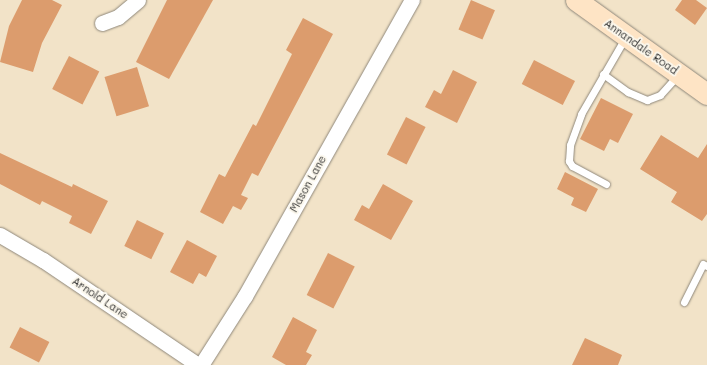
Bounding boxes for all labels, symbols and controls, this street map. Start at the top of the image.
street label: Annandale Road [602,17,680,77]
street label: Mason Lane [287,153,329,215]
street label: Arnold Lane [70,274,130,322]

